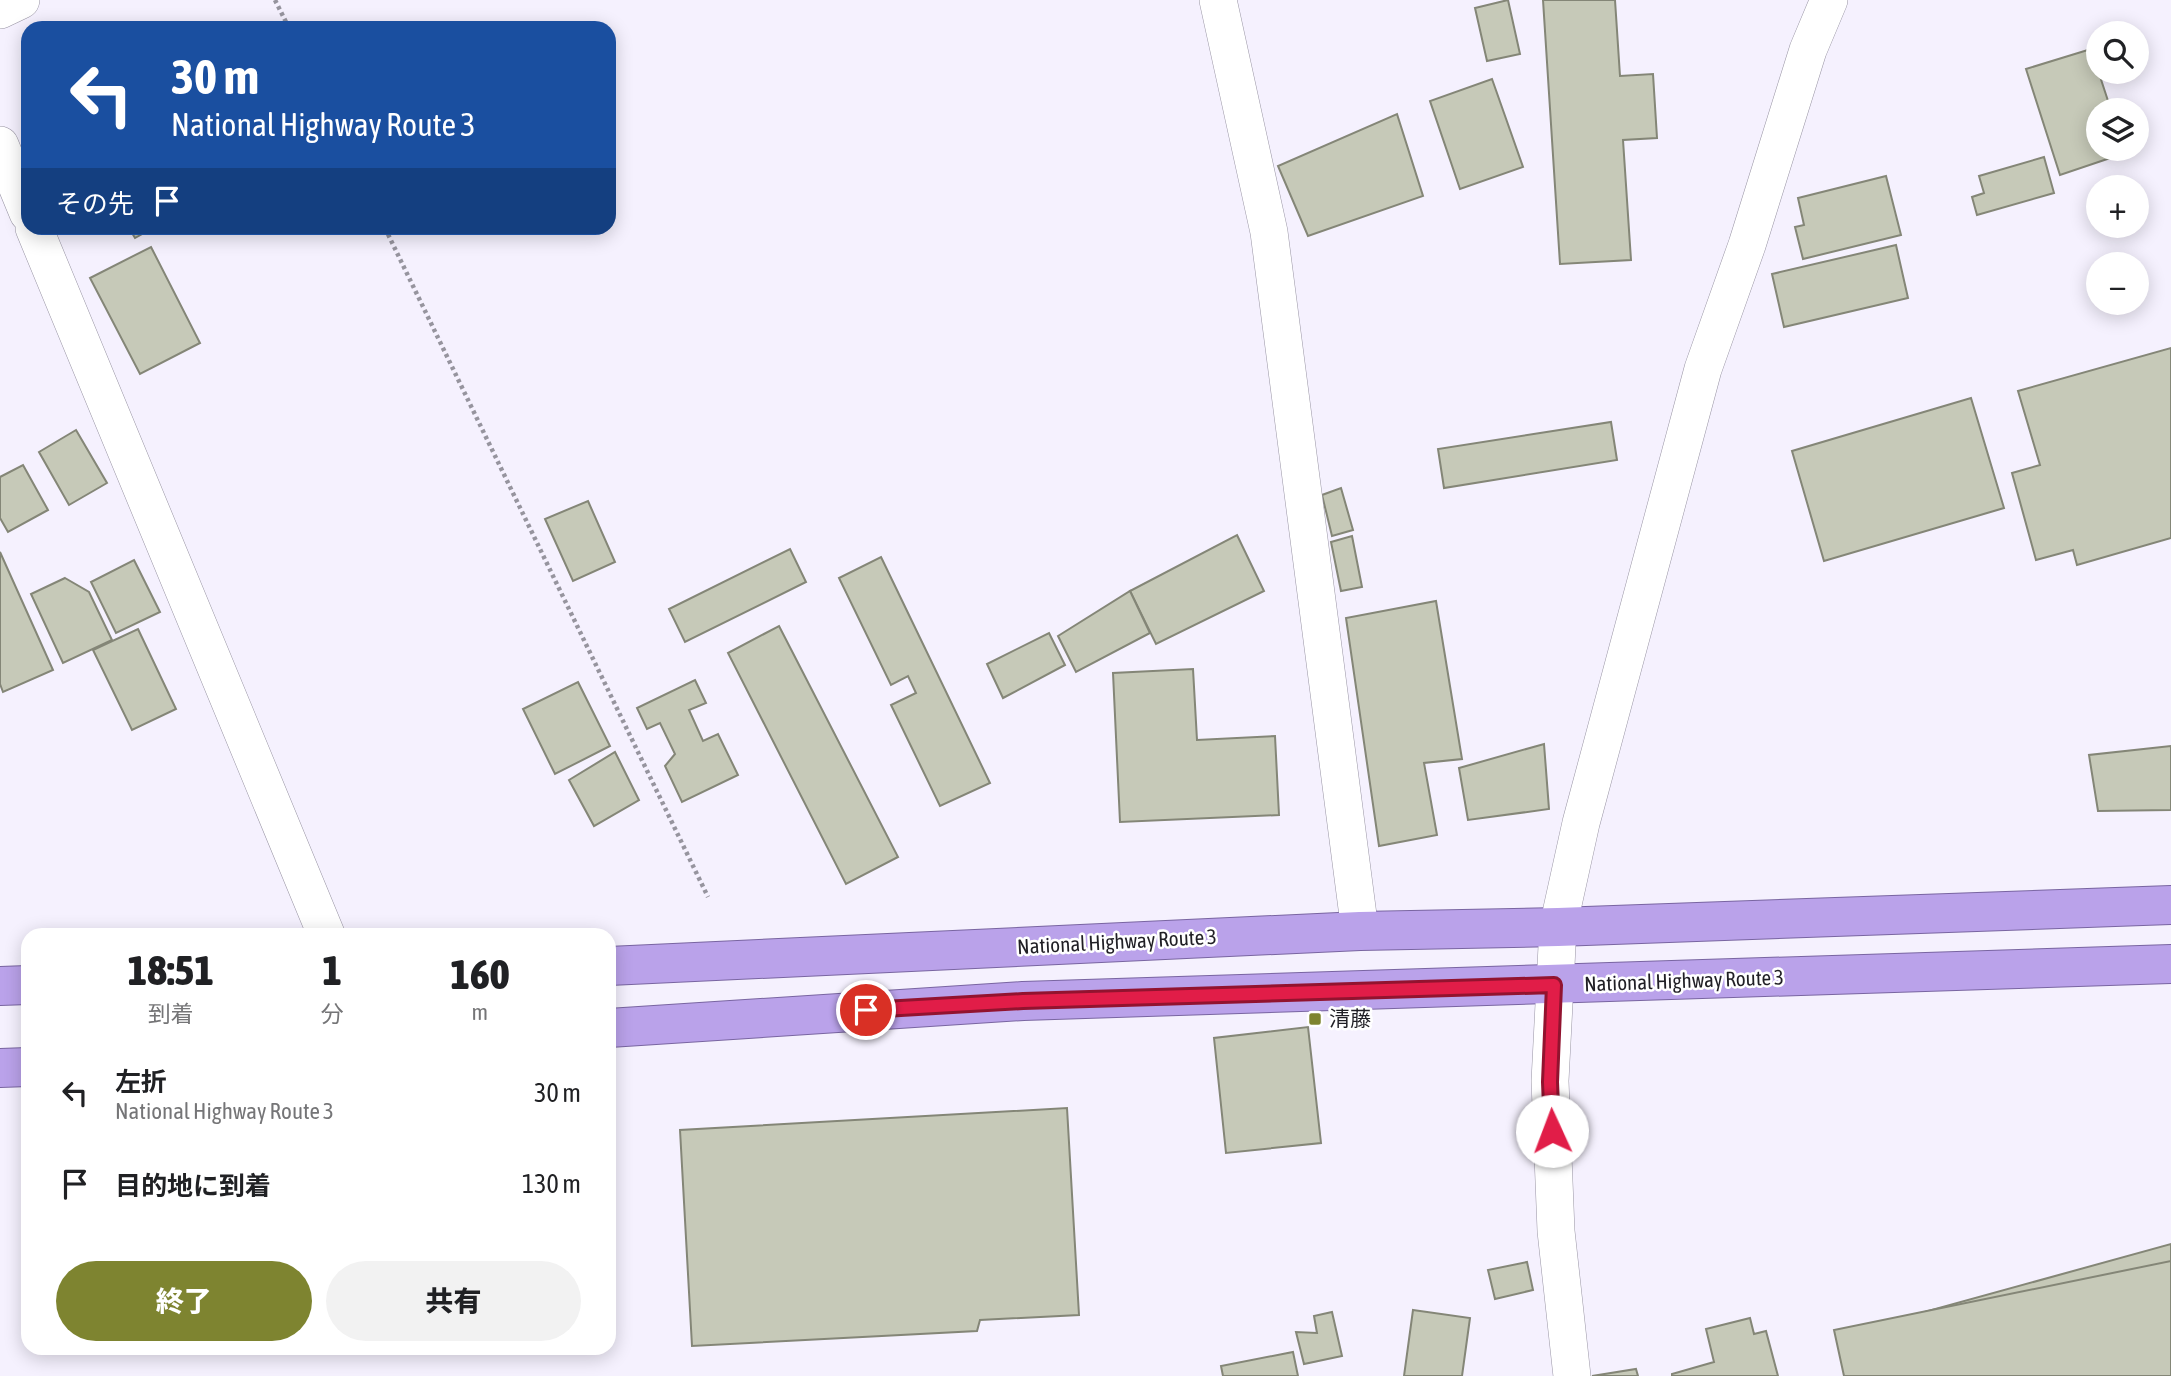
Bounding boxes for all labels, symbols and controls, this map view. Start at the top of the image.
map controls [2086,21,2149,315]
button: search [2086,21,2149,84]
text: 30 m [171,48,259,104]
icon: left [56,49,147,140]
button: layers [2086,98,2149,161]
text: National Highway Route 3 [171,106,475,143]
button: + [2086,175,2149,238]
icon: arrive [148,182,186,220]
text: その先 [56,189,134,219]
button: − [2086,252,2149,315]
street label: National Highway Route 3 [1017,924,1217,958]
text: 18:51 [128,946,214,994]
text: 1 [322,946,342,994]
text: 160 [450,950,509,998]
street label: National Highway Route 3 [1584,965,1784,995]
pin [836,980,896,1040]
icon: arrive [847,991,885,1029]
text: m [472,999,488,1025]
text: 到着 [148,1001,194,1027]
text: 分 [321,1001,344,1027]
place label: 清藤 [1329,1006,1371,1030]
marker: 清藤 [1307,1011,1323,1027]
text: 左折 [115,1067,167,1097]
icon: left [56,1074,94,1112]
text: 30 m [534,1078,581,1108]
position arrow [1515,1094,1589,1168]
text: National Highway Route 3 [115,1098,334,1124]
icon: arrive [56,1165,94,1203]
text: 130 m [522,1169,581,1199]
text: 目的地に到着 [115,1171,271,1201]
button: 終了 [56,1261,312,1341]
button: 共有 [326,1261,581,1341]

